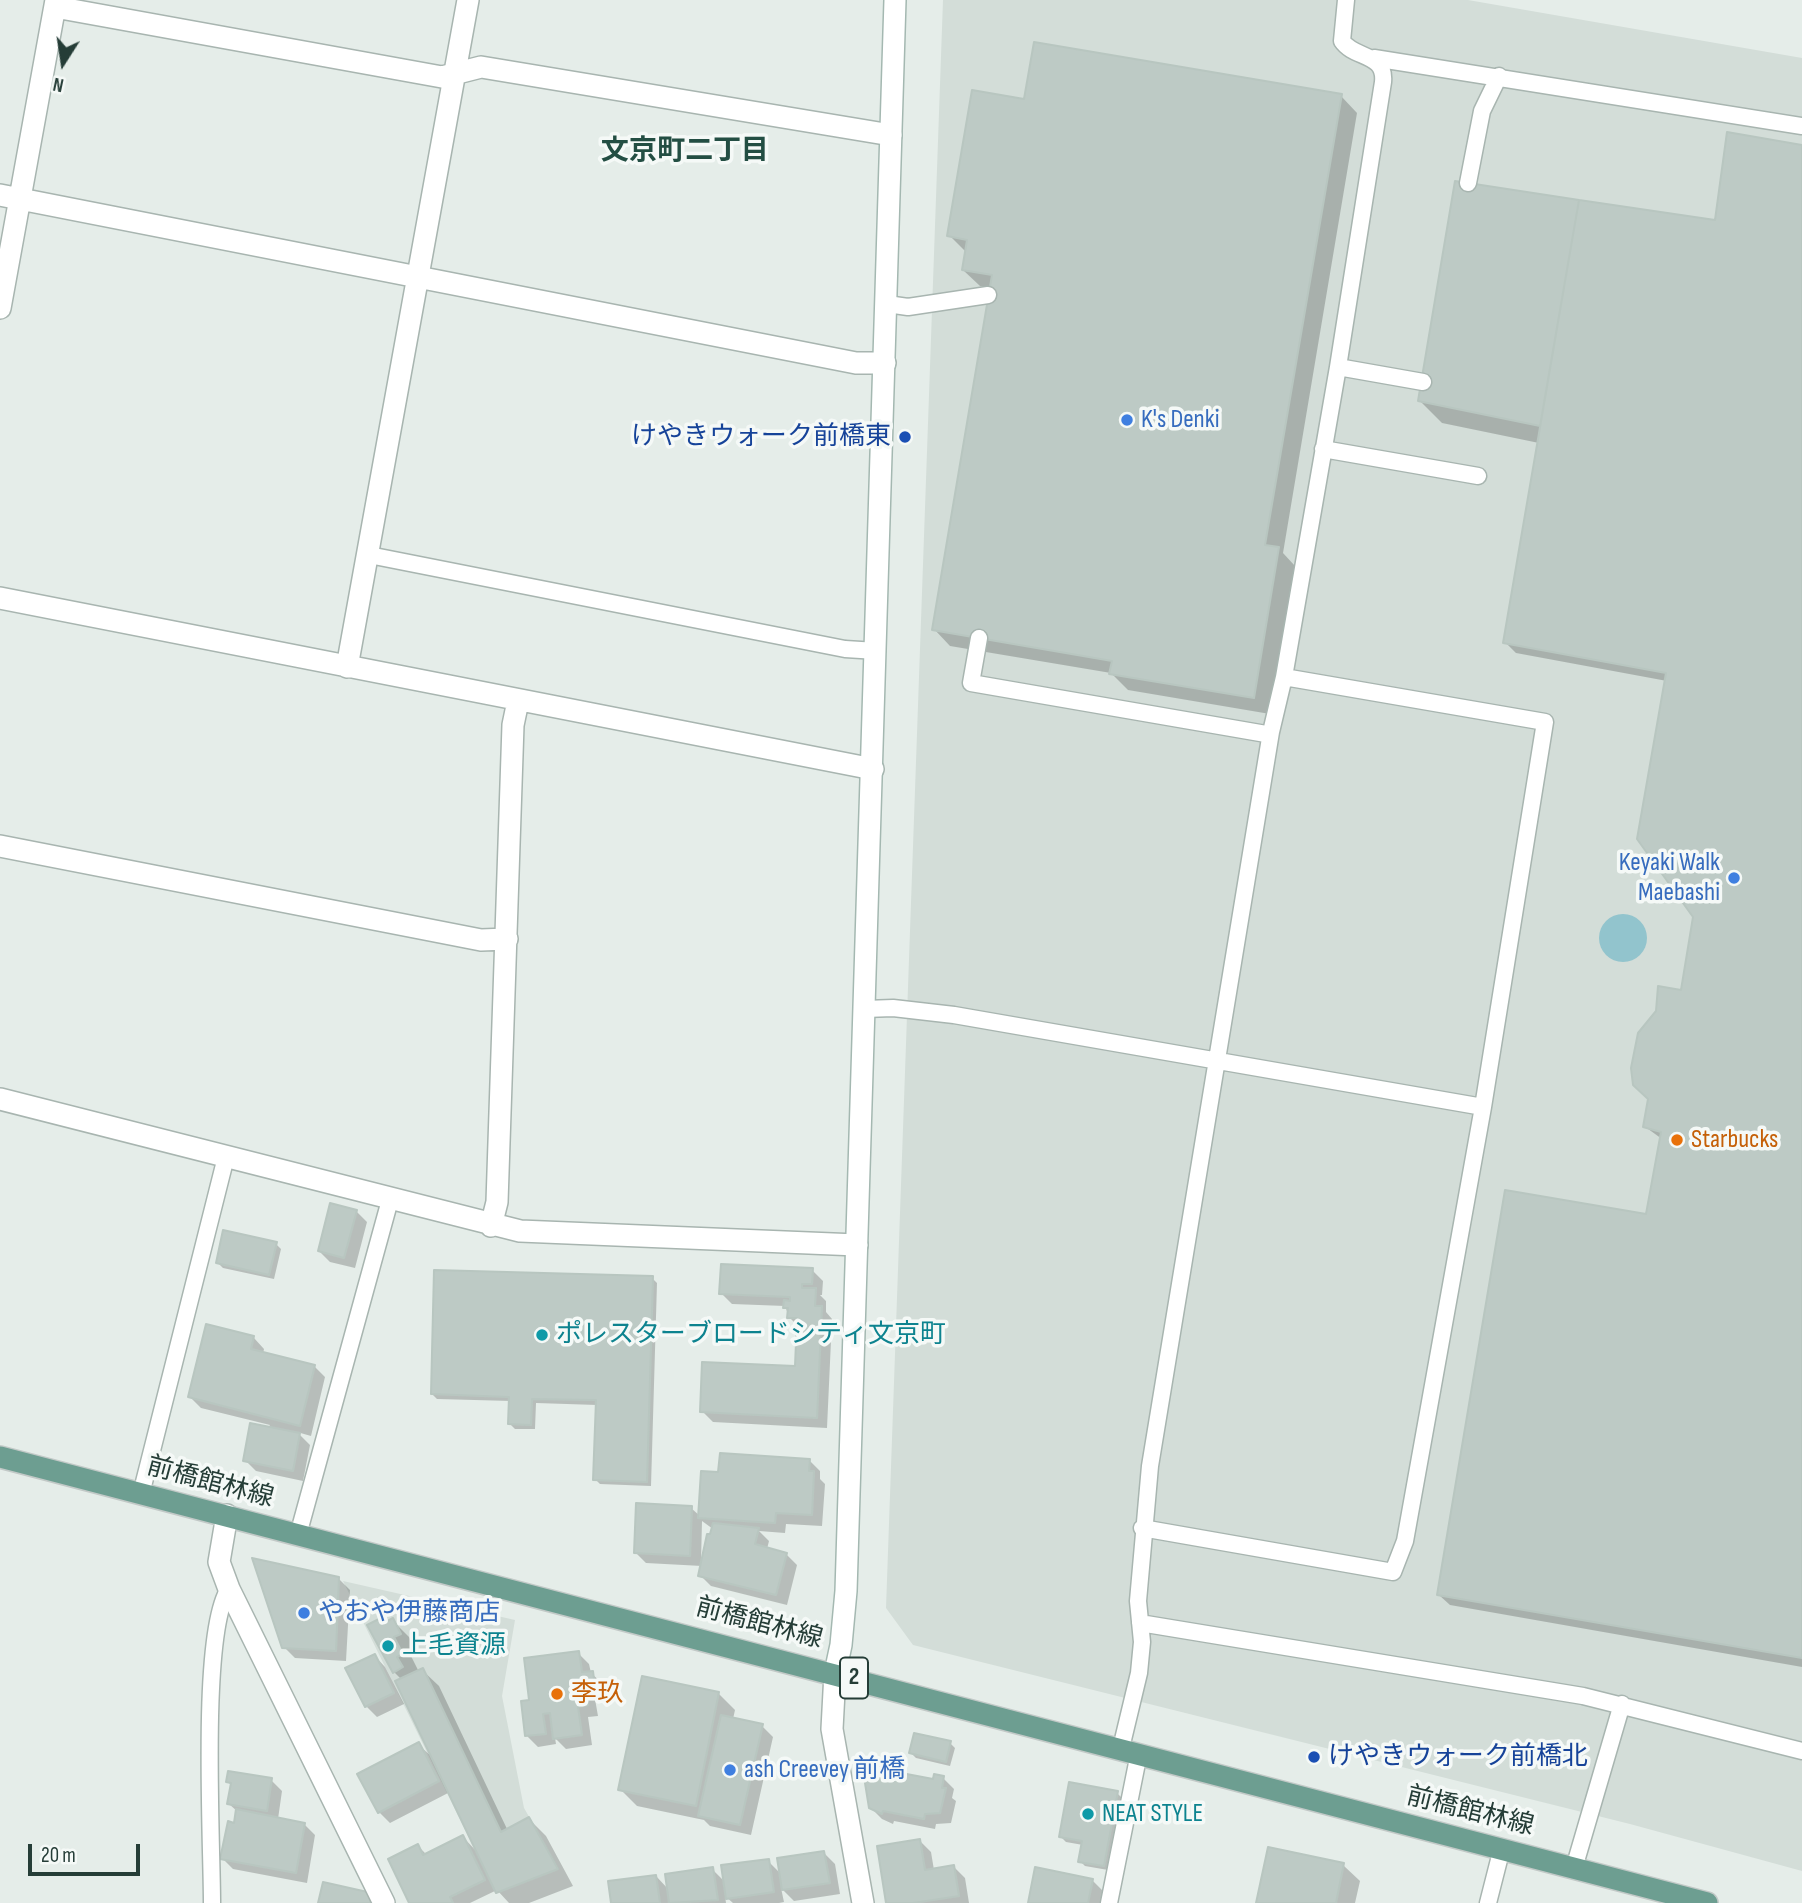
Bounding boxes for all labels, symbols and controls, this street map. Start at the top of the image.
north arrow [28,28,98,98]
text: N [51,72,66,96]
district label: 文京町二丁目 [601,135,769,169]
place label: K's Denki [1141,404,1220,436]
marker: K's Denki [1119,412,1135,428]
place label: けやきウォーク前橋東 [631,421,891,453]
marker: けやきウォーク前橋東 [897,429,913,445]
place label: Keyaki Walk Maebashi [1619,847,1720,908]
marker: Keyaki Walk Maebashi [1726,870,1742,886]
place label: Starbucks [1691,1124,1778,1156]
marker: Starbucks [1669,1132,1685,1148]
place label: ポレスターブロードシティ文京町 [556,1319,946,1351]
marker: ポレスターブロードシティ文京町 [534,1327,550,1343]
street label: 前橋館林線 [143,1451,277,1515]
street label: 前橋館林線 [692,1592,826,1656]
place label: やおや伊藤商店 [318,1597,500,1629]
marker: やおや伊藤商店 [296,1605,312,1621]
place label: 上毛資源 [402,1630,506,1662]
marker: 上毛資源 [380,1638,396,1654]
road number: 2 [840,1658,868,1698]
place label: 李玖 [571,1678,623,1710]
marker: 李玖 [549,1686,565,1702]
place label: けやきウォーク前橋北 [1328,1741,1588,1773]
marker: けやきウォーク前橋北 [1306,1749,1322,1765]
place label: ash Creevey 前橋 [744,1754,905,1786]
marker: ash Creevey 前橋 [722,1762,738,1778]
street label: 前橋館林線 [1403,1781,1537,1843]
place label: NEAT STYLE [1102,1798,1203,1830]
marker: NEAT STYLE [1080,1806,1096,1822]
scale bar [32,1829,144,1873]
text: 20 m [41,1843,76,1868]

